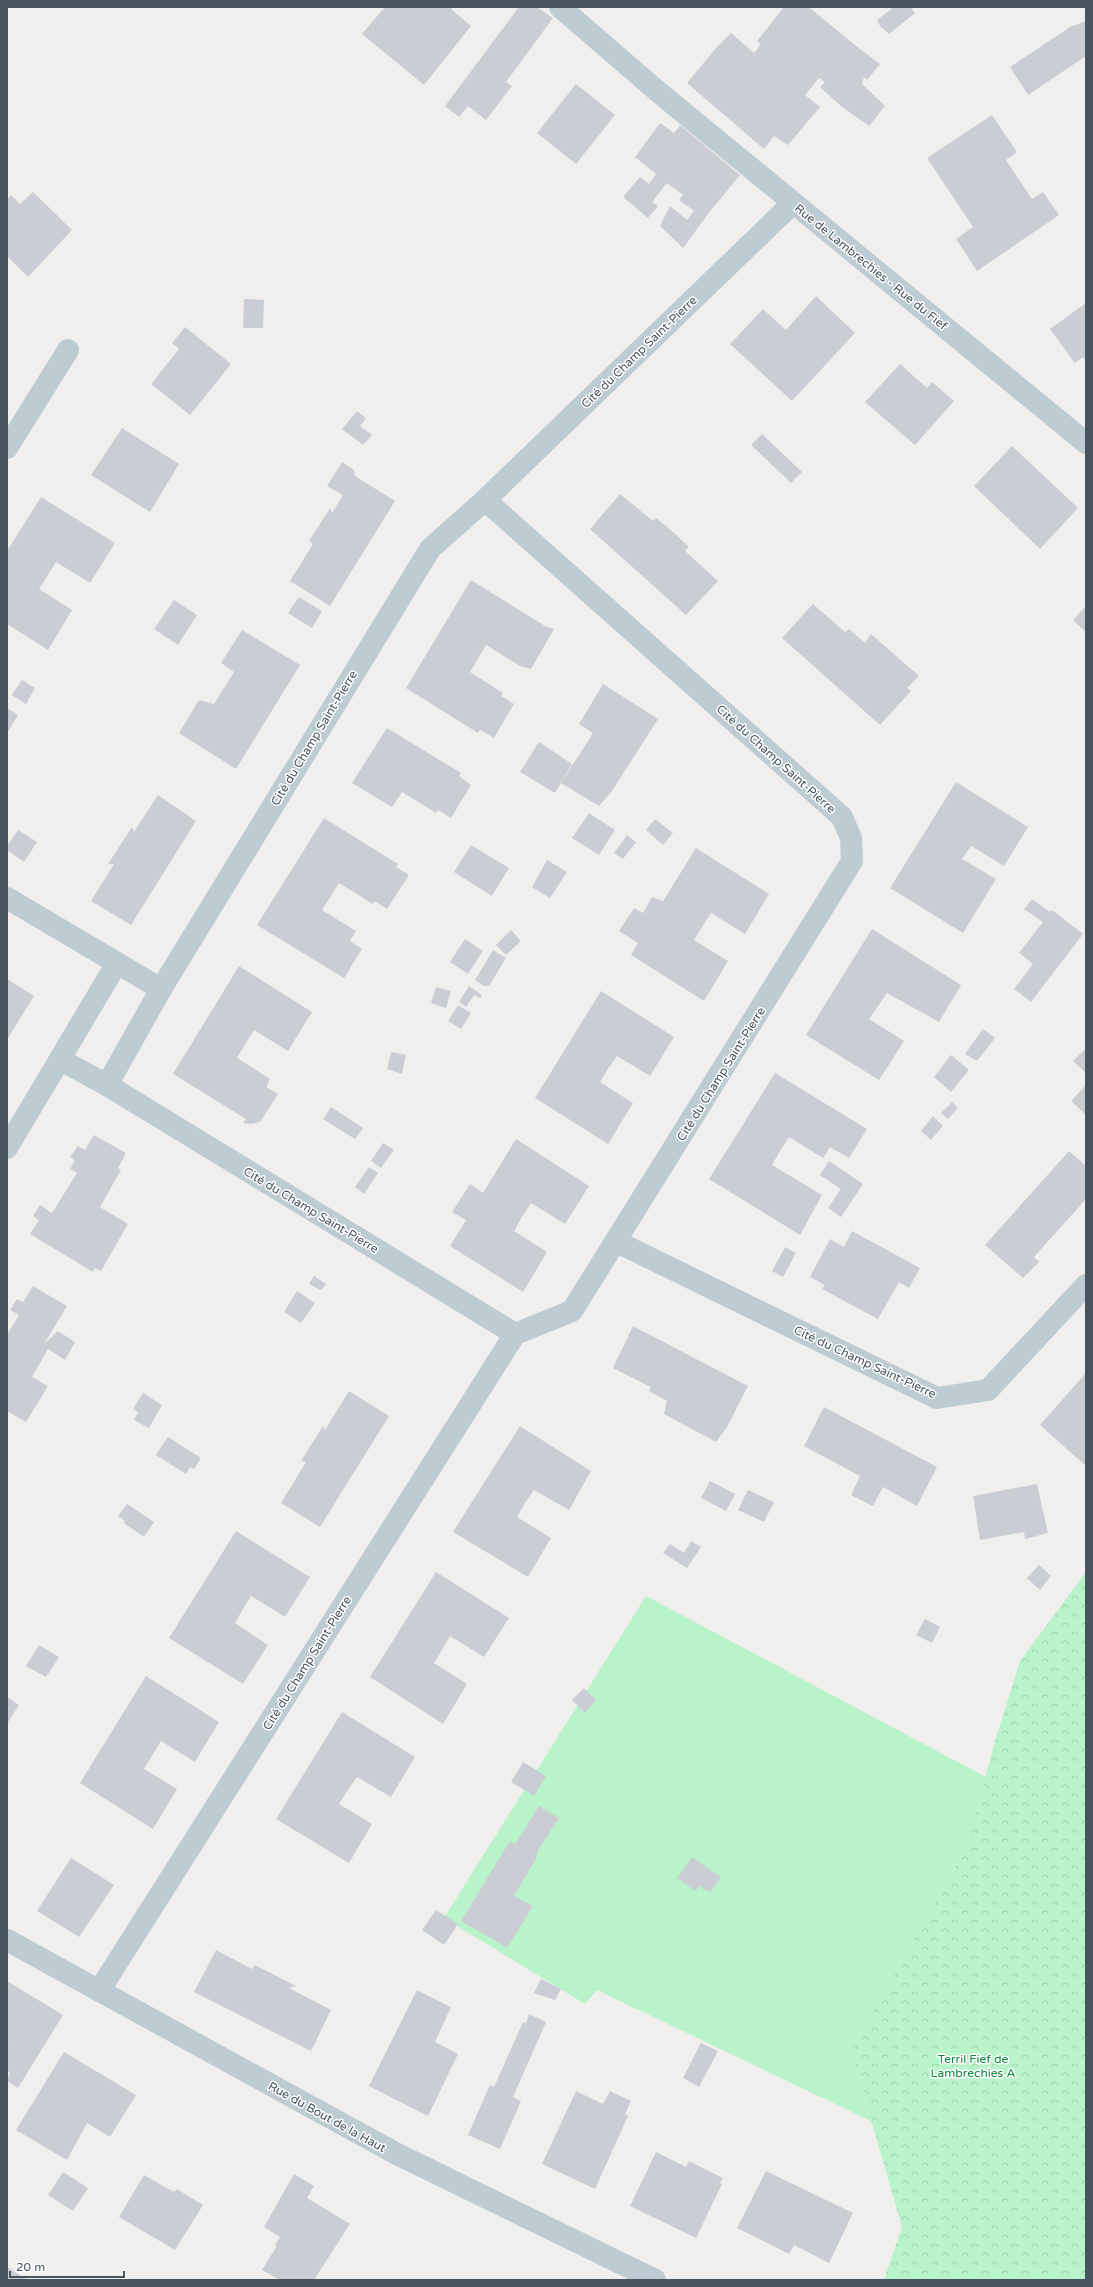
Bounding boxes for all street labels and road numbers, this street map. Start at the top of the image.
street label: Rue de Lambrechies - Rue du Fief [792,201,950,333]
street label: Cité du Champ Saint-Pierre [578,293,700,411]
street label: Cité du Champ Saint-Pierre [268,668,360,808]
street label: Cité du Champ Saint-Pierre [714,702,838,816]
street label: Cité du Champ Saint-Pierre [674,1004,768,1144]
street label: Cité du Champ Saint-Pierre [241,1164,381,1256]
street label: Cité du Champ Saint-Pierre [792,1323,938,1401]
street label: Cité du Champ Saint-Pierre [260,1593,354,1733]
street label: Rue du Bout de la Haut [266,2079,389,2155]

